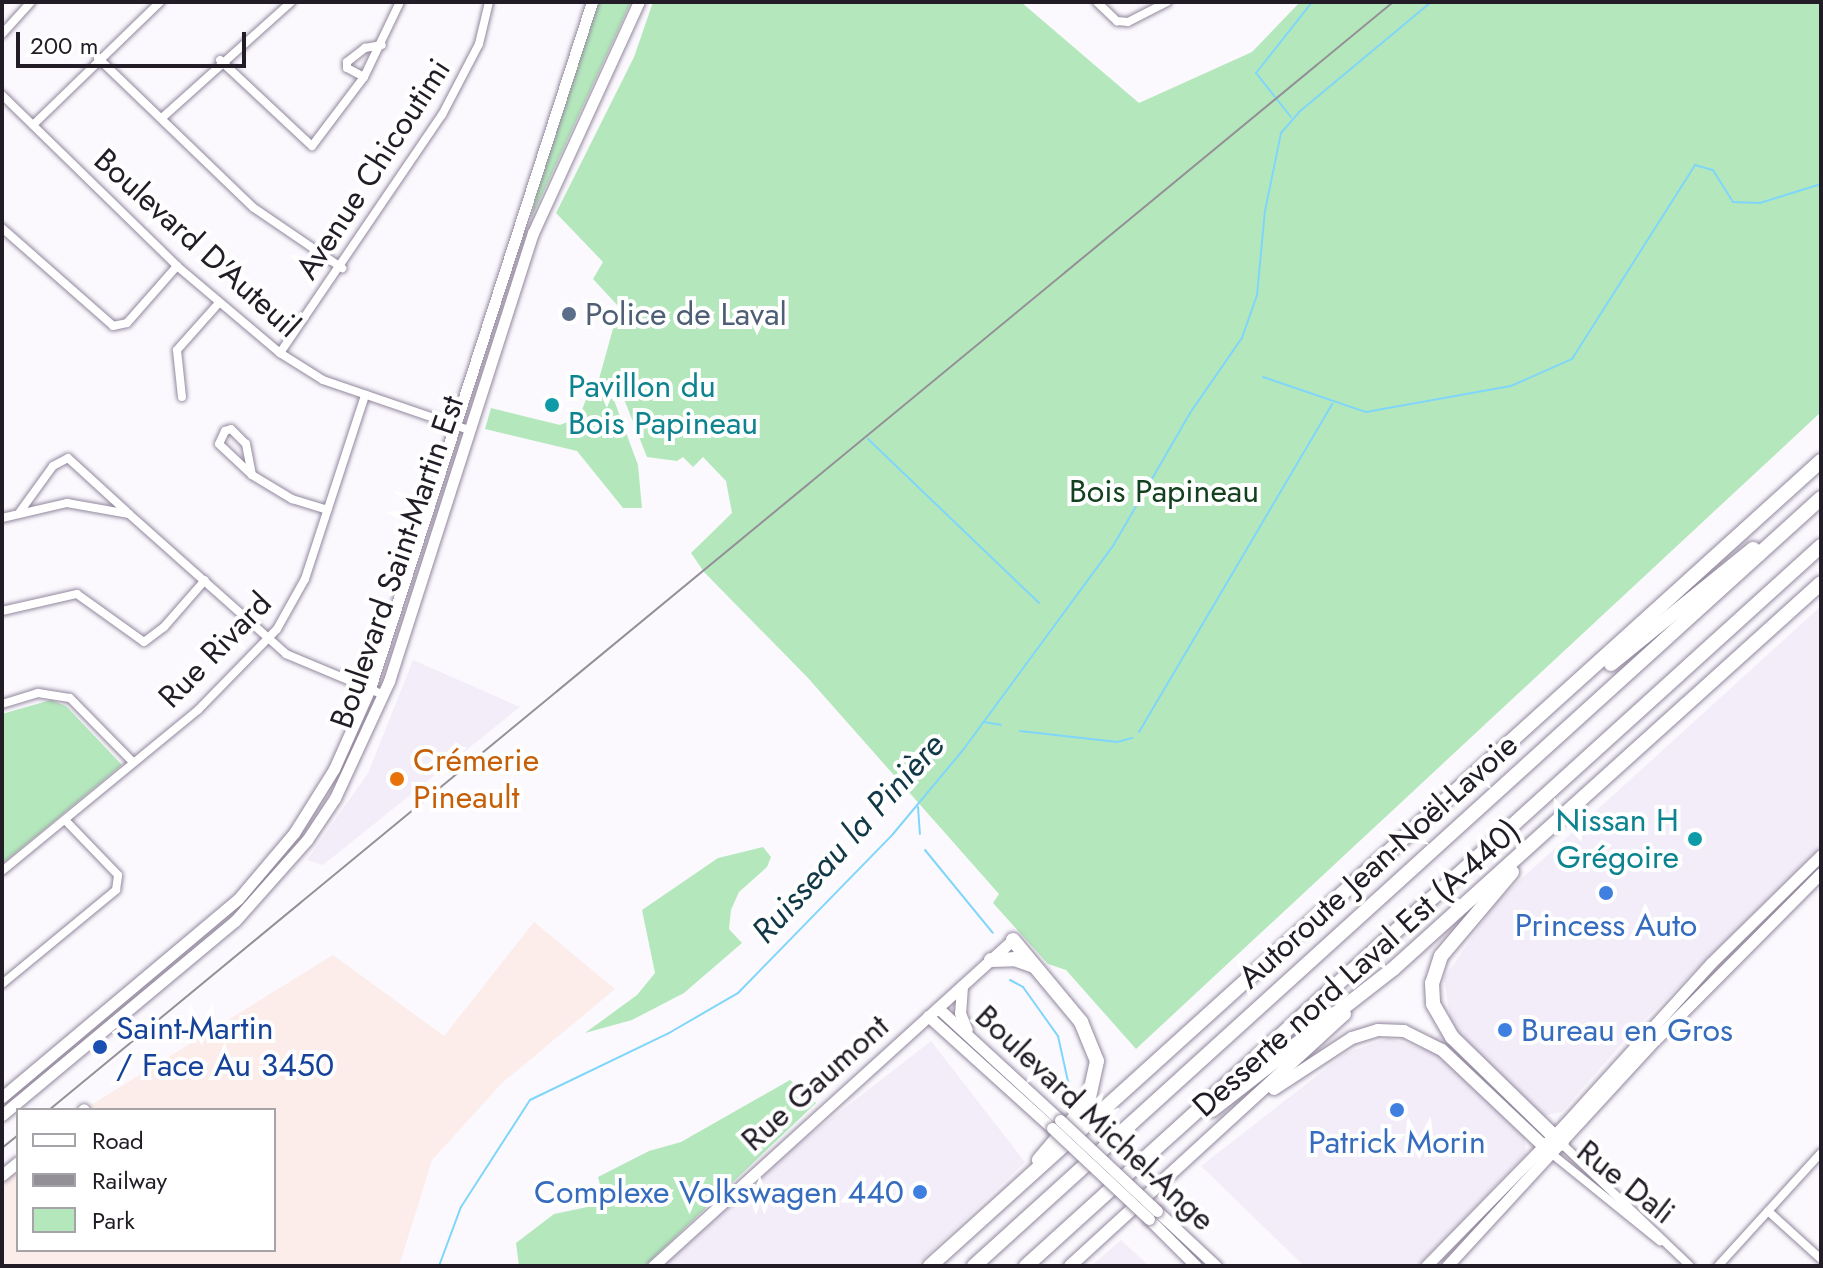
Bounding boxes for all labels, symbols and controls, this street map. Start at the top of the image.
scale bar [20,16,250,66]
text: 200 m [30,28,98,63]
street label: Avenue Chicoutimi [287,52,459,286]
street label: Boulevard D'Auteuil [86,140,308,346]
place label: Police de Laval [585,295,787,333]
marker: Police de Laval [560,305,578,323]
place label: Pavillon du Bois Papineau [568,368,758,443]
street label: Boulevard Saint-Martin Est [322,391,472,733]
marker: Pavillon du Bois Papineau [543,396,561,414]
park label: Bois Papineau [1069,472,1259,510]
street label: Rue Rivard [151,584,279,716]
water label: Ruisseau la Pinière [743,725,953,951]
street label: Autoroute Jean-Noël-Lavoie [1231,725,1525,997]
place label: Crémerie Pineault [413,742,539,817]
marker: Crémerie Pineault [388,770,406,788]
place label: Nissan H Grégoire [1555,802,1679,877]
street label: Desserte nord Laval Est (A-440) [1185,811,1527,1125]
marker: Nissan H Grégoire [1686,830,1704,848]
marker: Princess Auto [1597,884,1615,902]
place label: Princess Auto [1515,906,1697,944]
street label: Boulevard Michel-Ange [967,997,1223,1239]
street label: Rue Gaumont [734,1007,896,1159]
place label: Saint-Martin / Face Au 3450 [116,1010,334,1085]
place label: Bureau en Gros [1521,1011,1733,1049]
marker: Bureau en Gros [1496,1021,1514,1039]
marker: Saint-Martin / Face Au 3450 [91,1038,109,1056]
marker: Patrick Morin [1388,1101,1406,1119]
legend [16,1108,276,1252]
text: Road [92,1123,144,1158]
place label: Patrick Morin [1308,1123,1486,1161]
street label: Rue Dali [1569,1132,1683,1232]
text: Railway [92,1163,167,1198]
place label: Complexe Volkswagen 440 [534,1173,904,1211]
marker: Complexe Volkswagen 440 [911,1183,929,1201]
text: Park [92,1203,135,1238]

